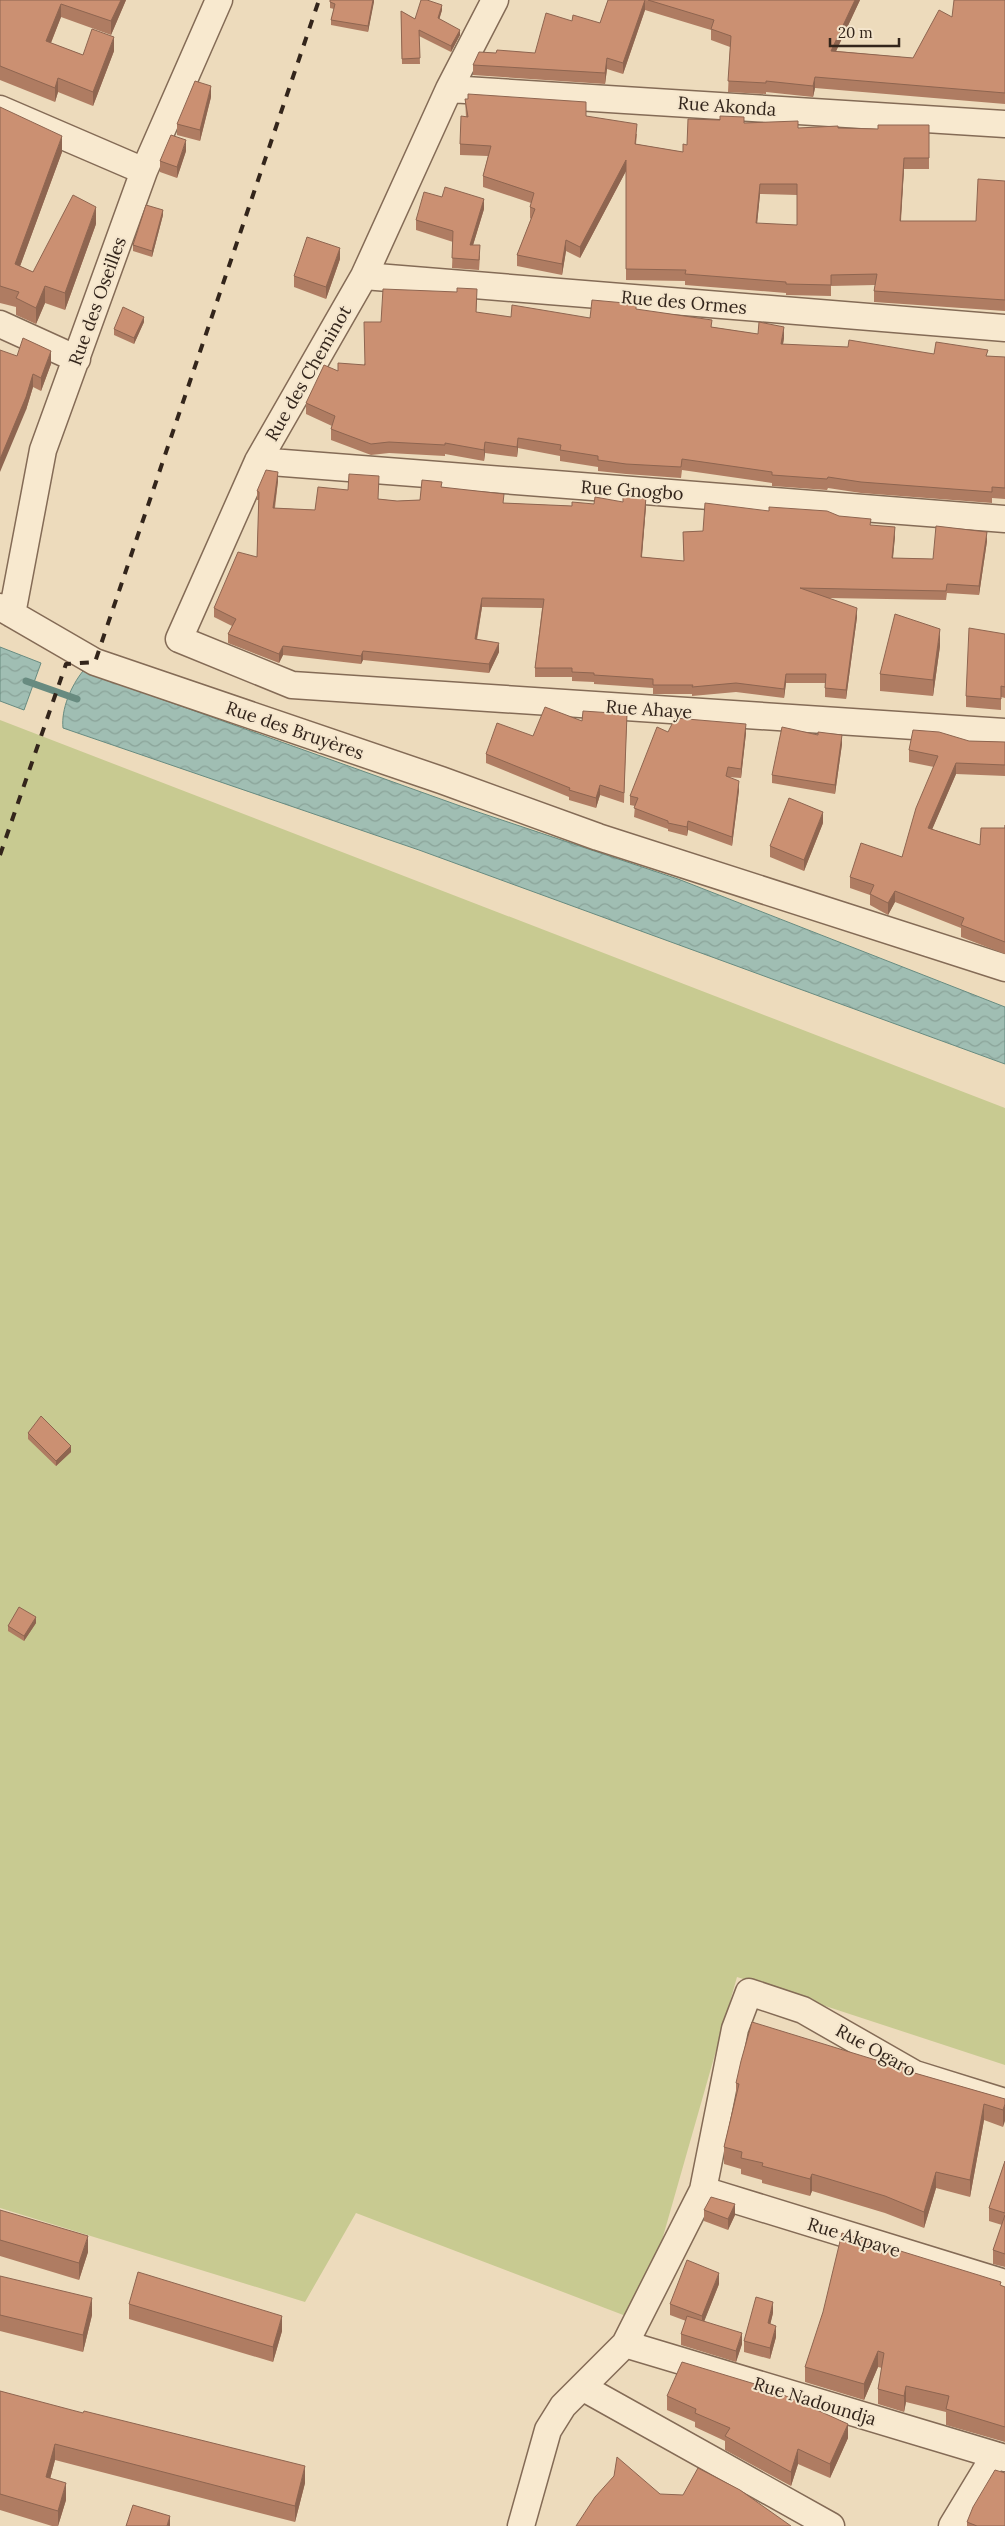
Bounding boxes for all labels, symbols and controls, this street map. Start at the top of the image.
scale bar [830,15,899,47]
text: 20 m [838,23,873,42]
street label: Rue Akonda [677,91,777,121]
street label: Rue des Oseilles [63,233,131,369]
street label: Rue des Ormes [620,285,748,319]
street label: Rue des Cheminot [260,301,356,445]
street label: Rue Gnogbo [580,475,684,505]
street label: Rue Ahaye [605,695,693,724]
street label: Rue des Bruyères [223,696,367,764]
street label: Rue Ogaro [832,2019,920,2081]
street label: Rue Akpave [805,2212,904,2262]
street label: Rue Nadoundja [751,2371,879,2431]

